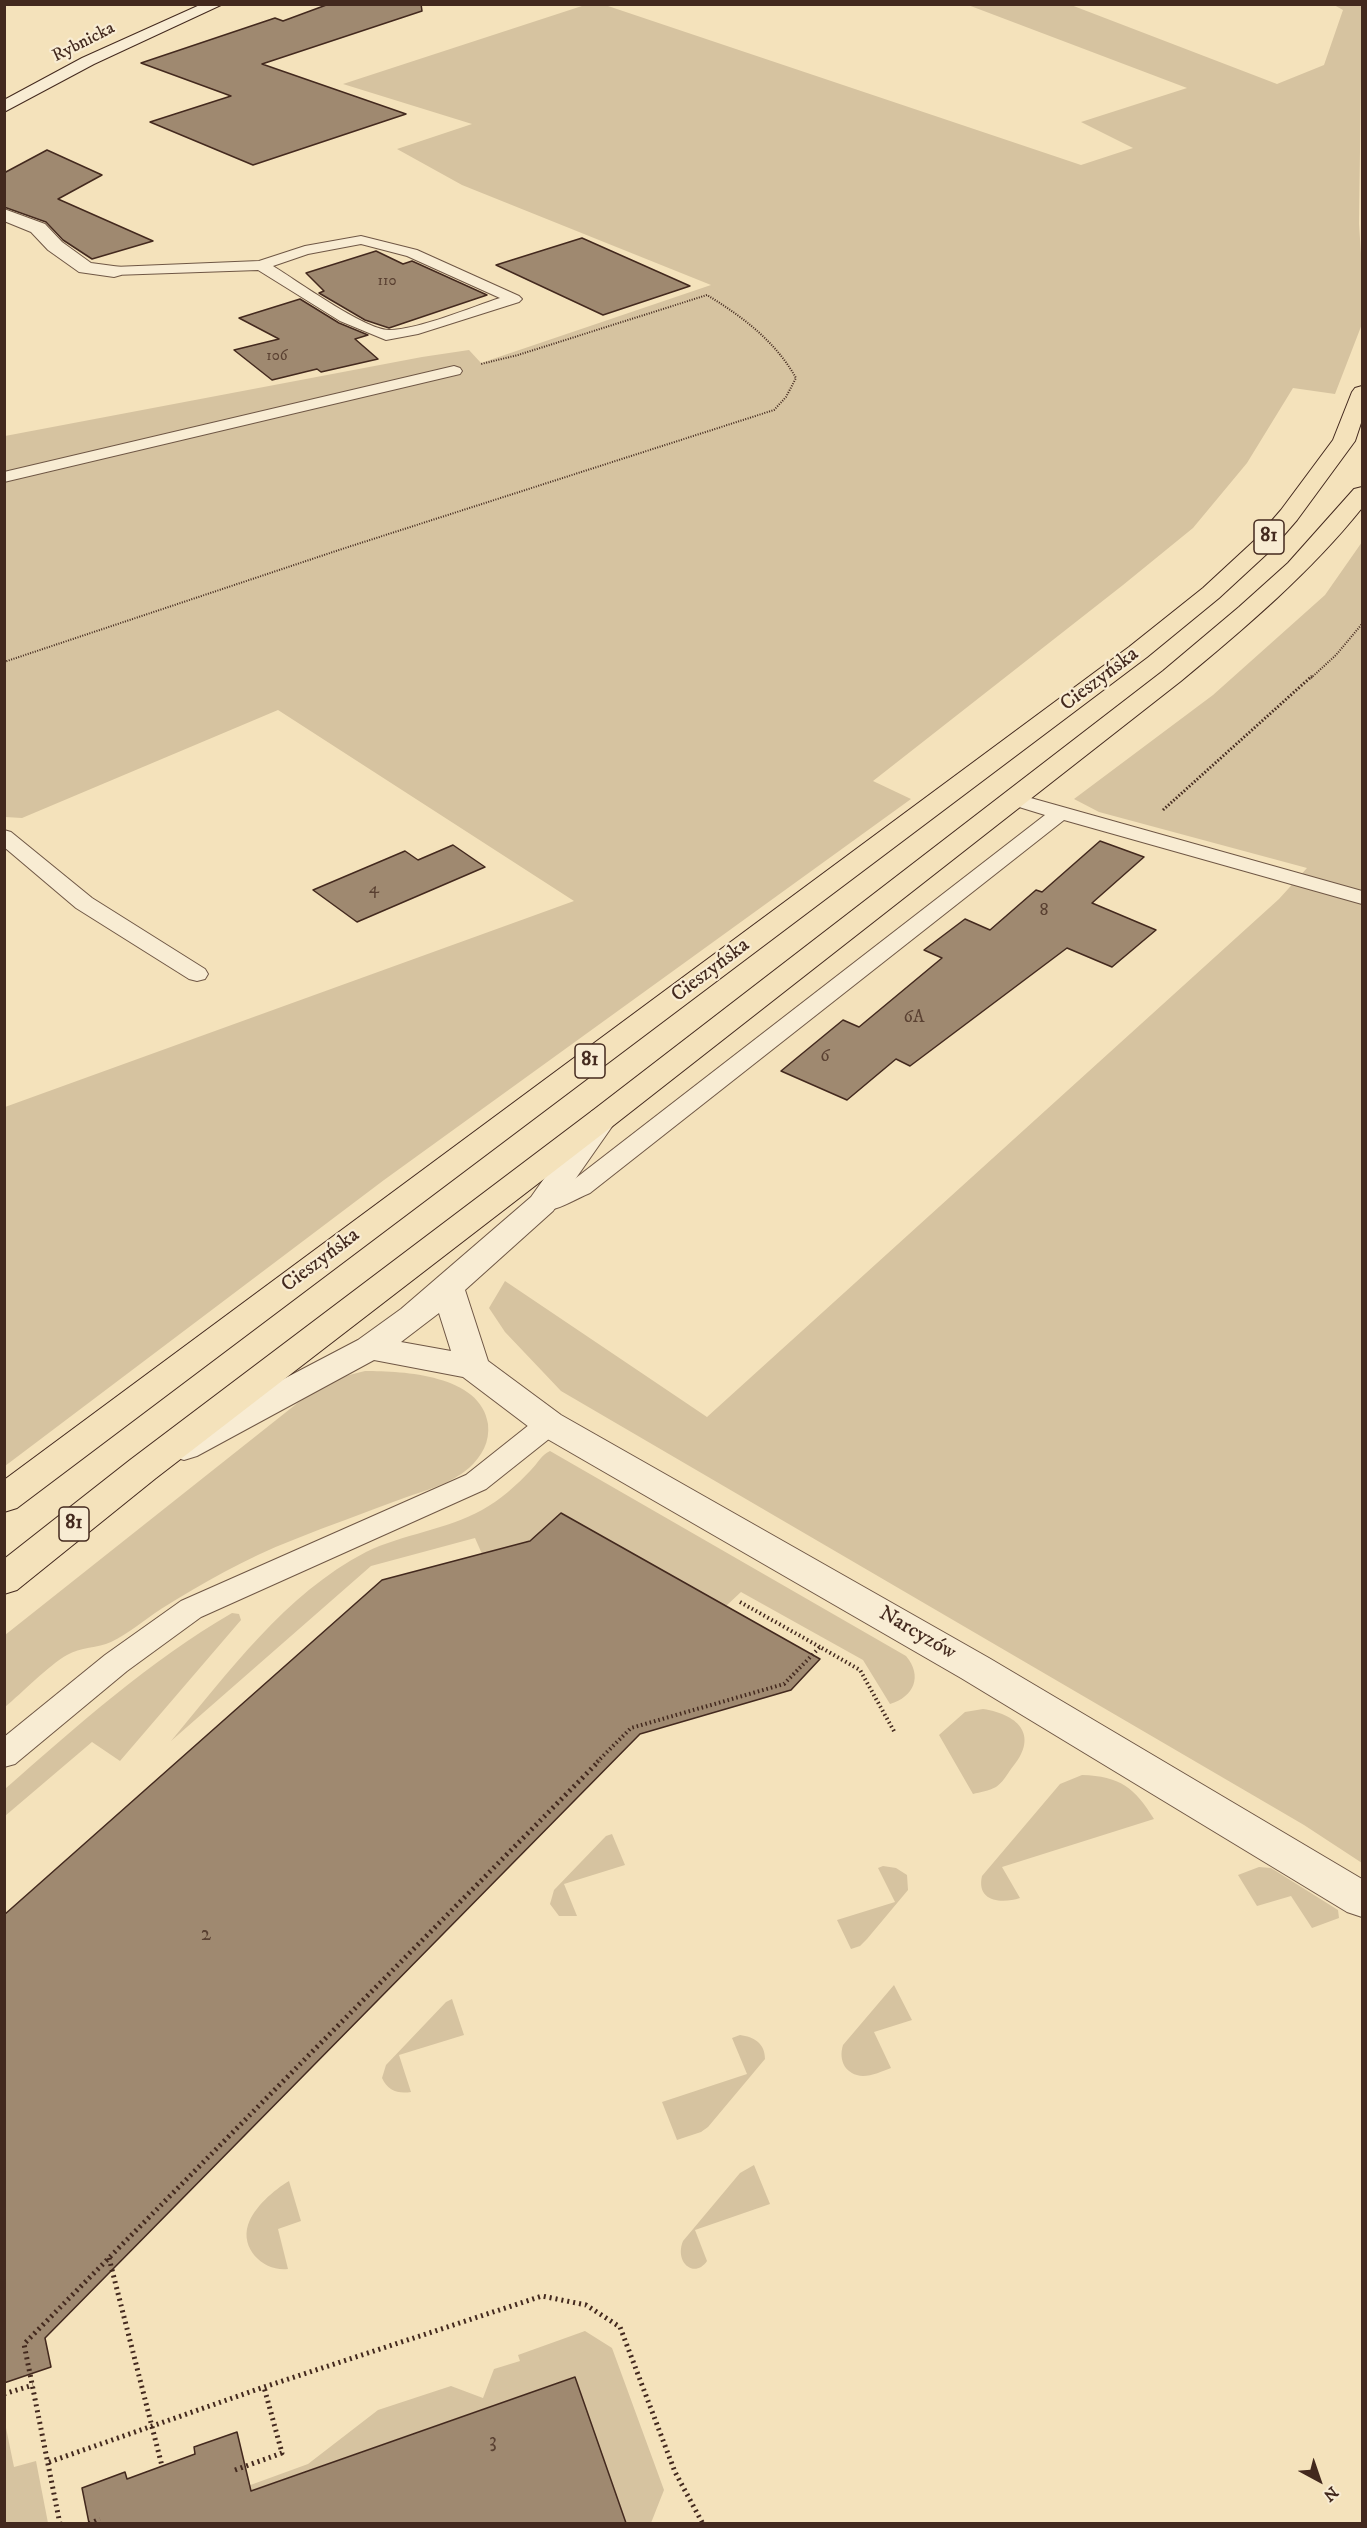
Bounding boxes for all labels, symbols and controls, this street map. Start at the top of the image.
street label: Rybnicka [49,18,119,68]
house number: 110 [377,273,397,291]
house number: 106 [266,348,288,366]
road number: 81 [1254,520,1284,554]
street label: Cieszyńska [1056,642,1144,718]
house number: 4 [369,878,379,900]
house number: 8 [1039,900,1049,922]
street label: Cieszyńska [667,933,755,1009]
house number: 6A [904,1007,924,1029]
road number: 81 [575,1044,605,1078]
house number: 6 [820,1046,830,1068]
street label: Cieszyńska [277,1223,365,1299]
road number: 81 [59,1507,89,1541]
street label: Narcyzów [874,1602,960,1666]
house number: 2 [201,1923,211,1949]
house number: 3 [489,2430,497,2456]
north arrow [1289,2450,1349,2510]
text: N [1319,2482,1342,2506]

